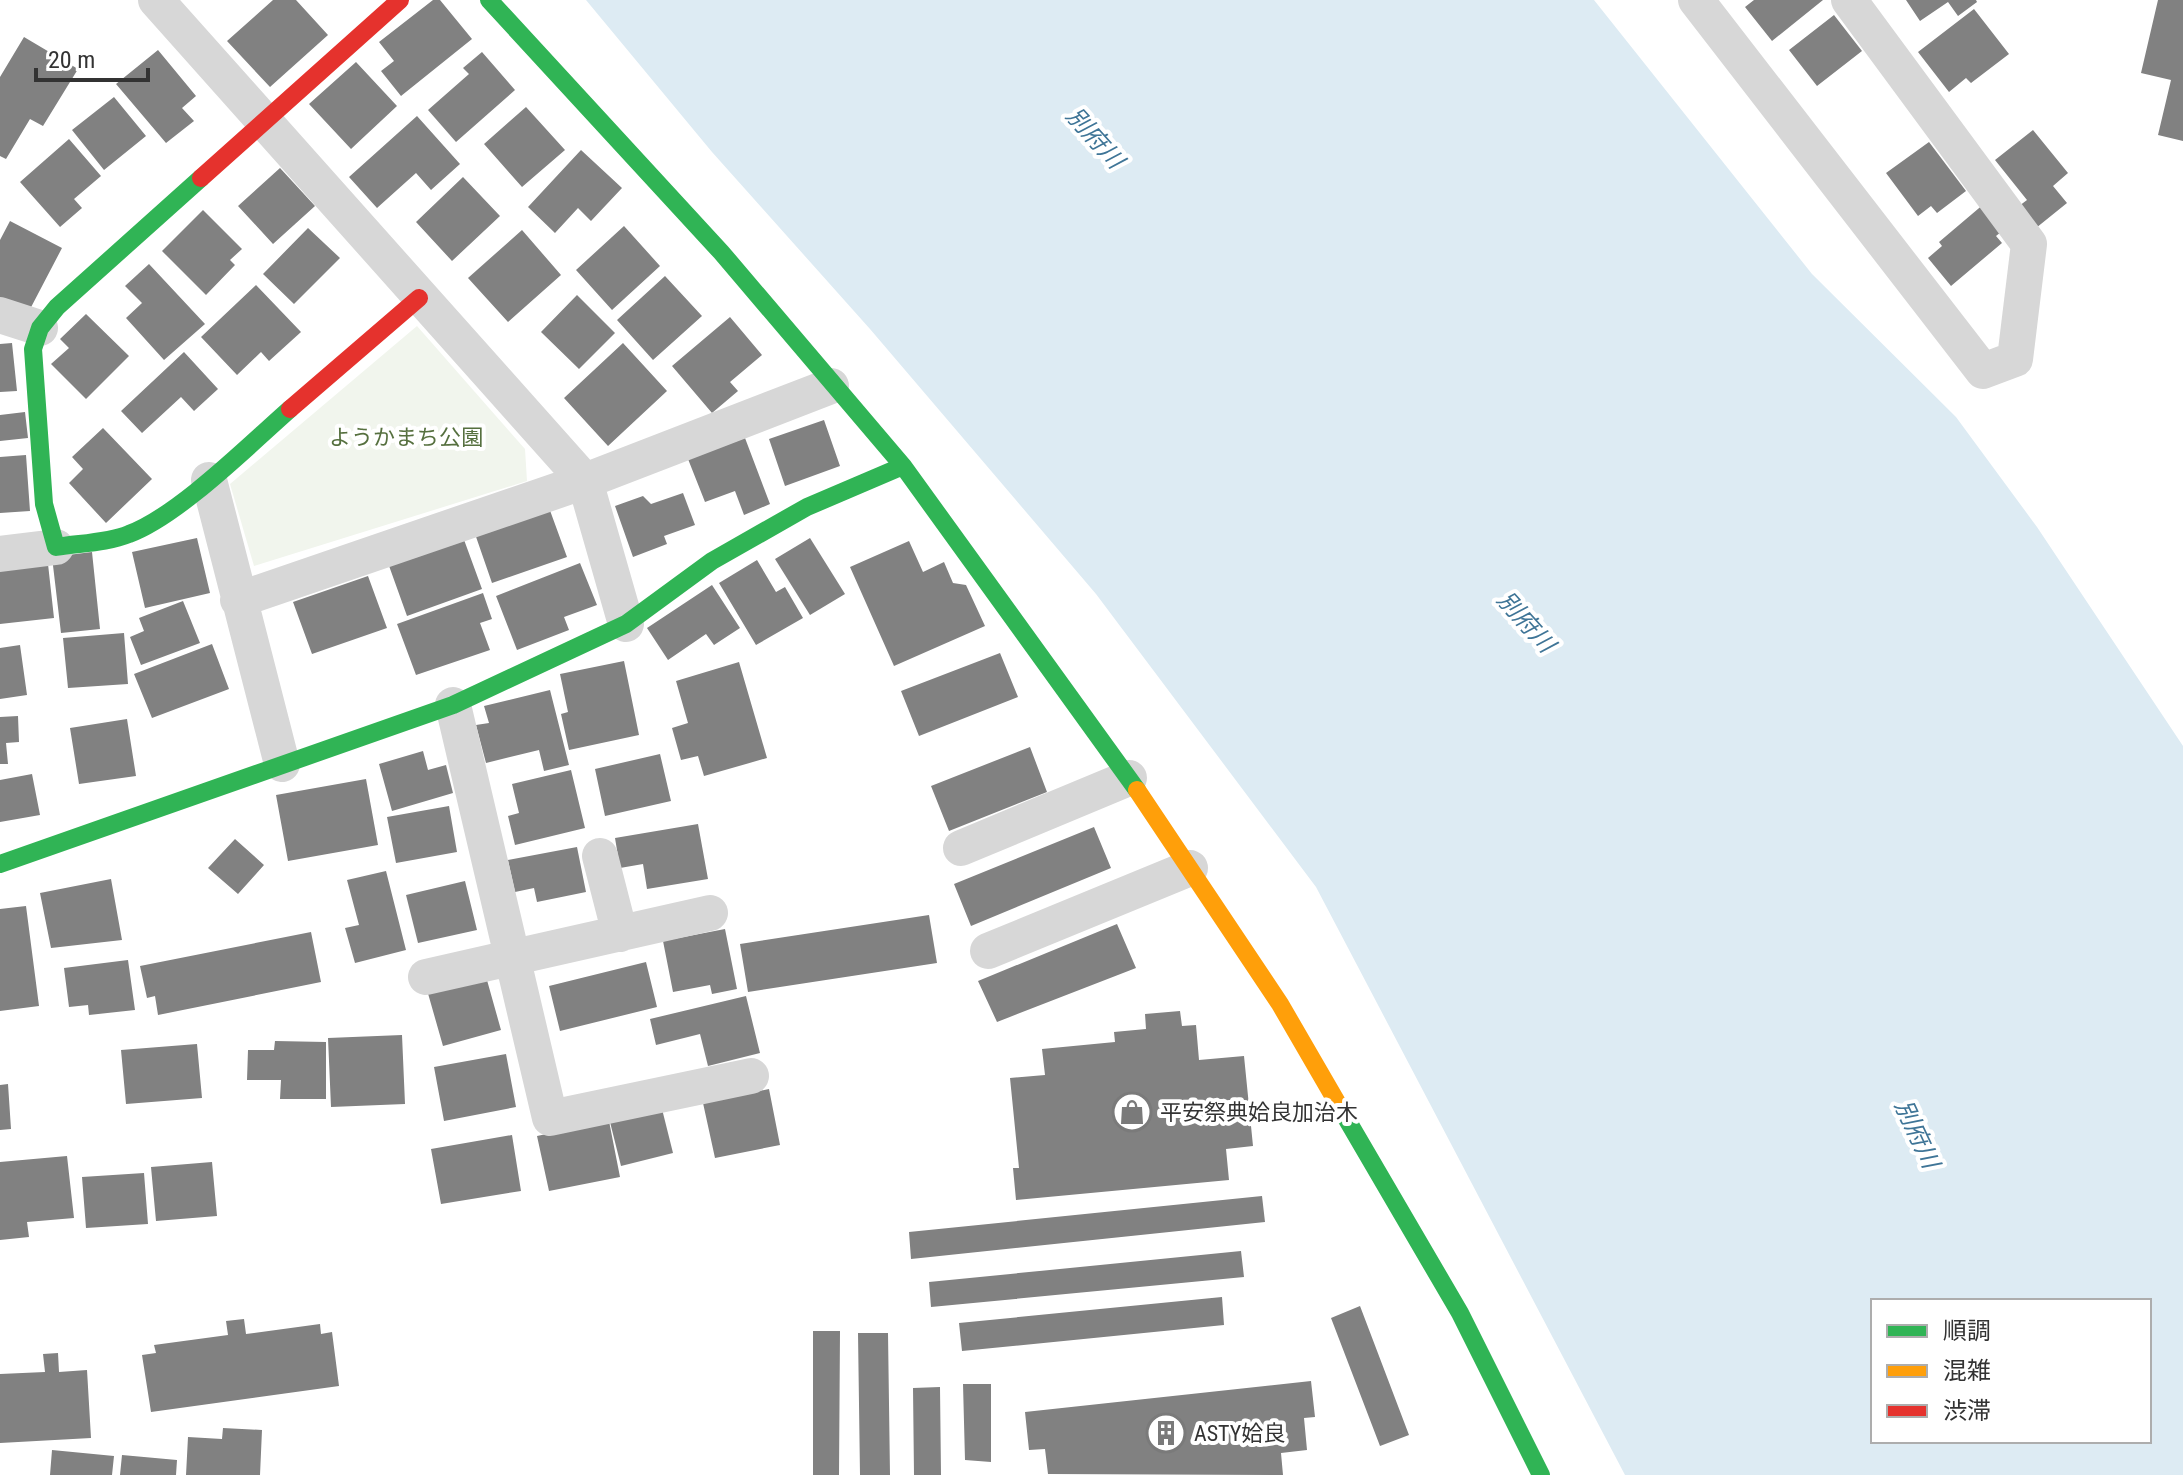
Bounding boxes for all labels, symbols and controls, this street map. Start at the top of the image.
scale bar [36,32,148,82]
text: 20 m [48,46,95,74]
water label: 別府川 [1061,102,1132,176]
park label: ようかまち公園 [329,425,483,450]
water label: 別府川 [1492,586,1563,660]
shop icon: 平安祭典姶良加治木 [1111,1091,1153,1133]
water label: 別府川 [1889,1095,1946,1175]
place label: 平安祭典姶良加治木 [1160,1100,1358,1125]
legend [1871,1299,2151,1443]
text: 順調 [1943,1317,1991,1345]
text: 混雑 [1943,1357,1991,1385]
text: 渋滞 [1943,1397,1991,1425]
building icon: ASTY姶良 [1145,1412,1187,1454]
place label: ASTY姶良 [1194,1421,1285,1446]

